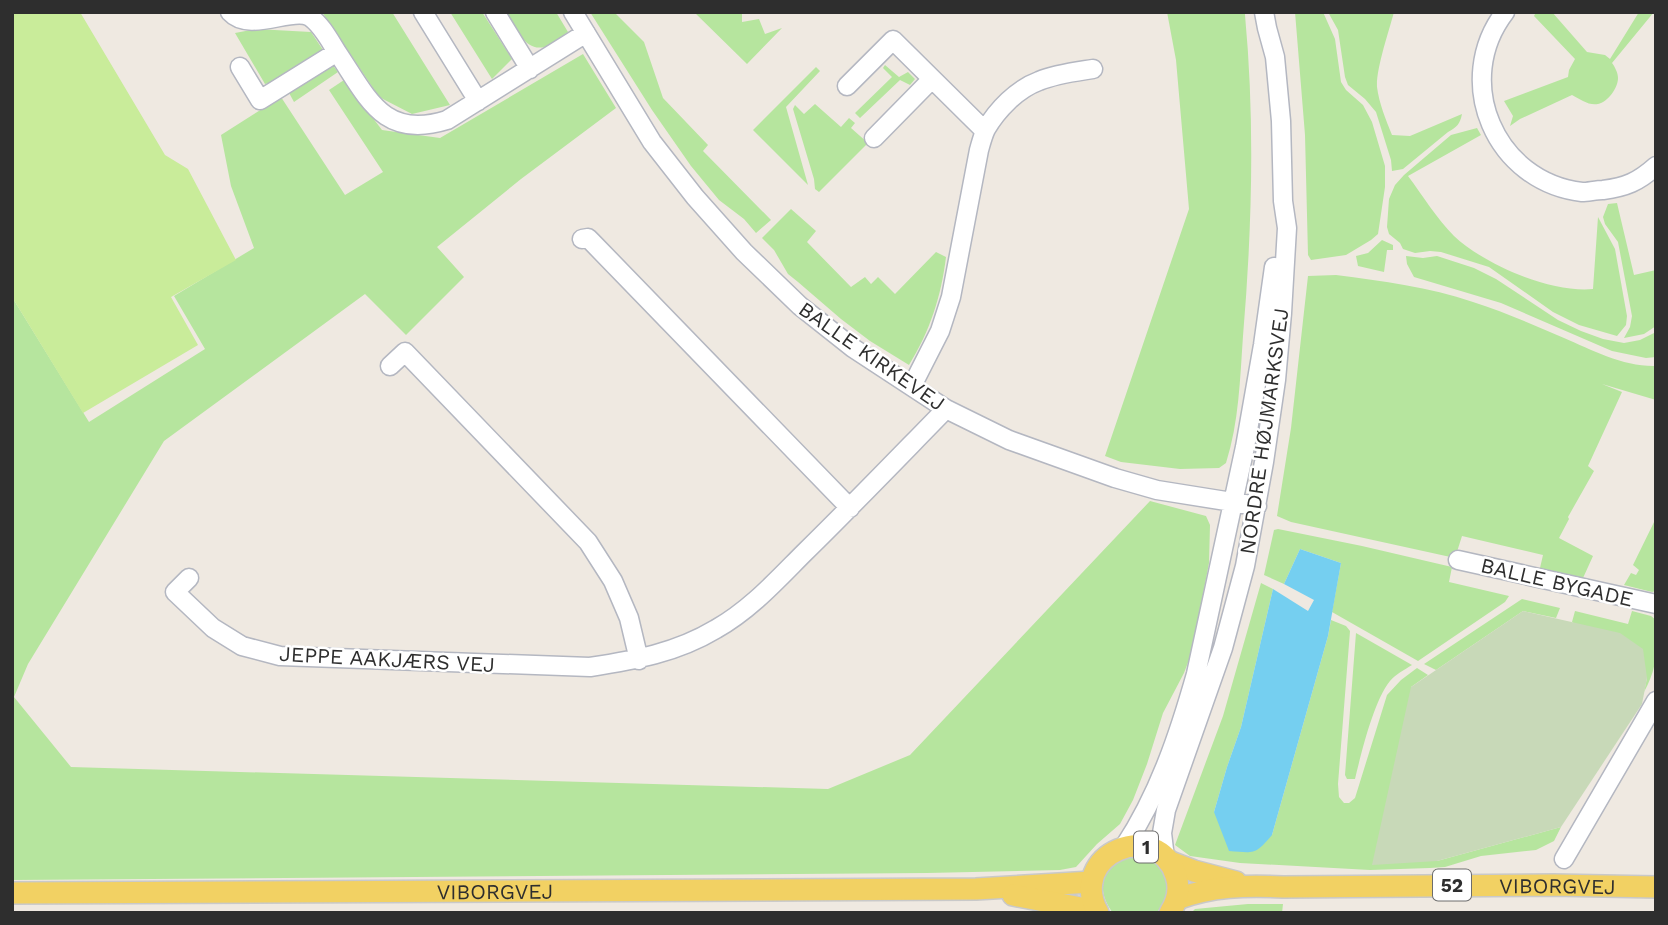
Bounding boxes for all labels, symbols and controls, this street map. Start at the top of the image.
street label: BALLE KIRKEVEJ [794,296,950,416]
street label: NORDRE HØJMARKSVEJ [1234,306,1294,556]
street label: BALLE BYGADE [1478,552,1636,612]
street label: JEPPE AAKJÆRS VEJ [278,641,496,677]
road number: 1 [1134,832,1158,862]
road number: 52 [1433,870,1471,900]
street label: VIBORGVEJ [1499,872,1616,899]
street label: VIBORGVEJ [437,878,553,904]

